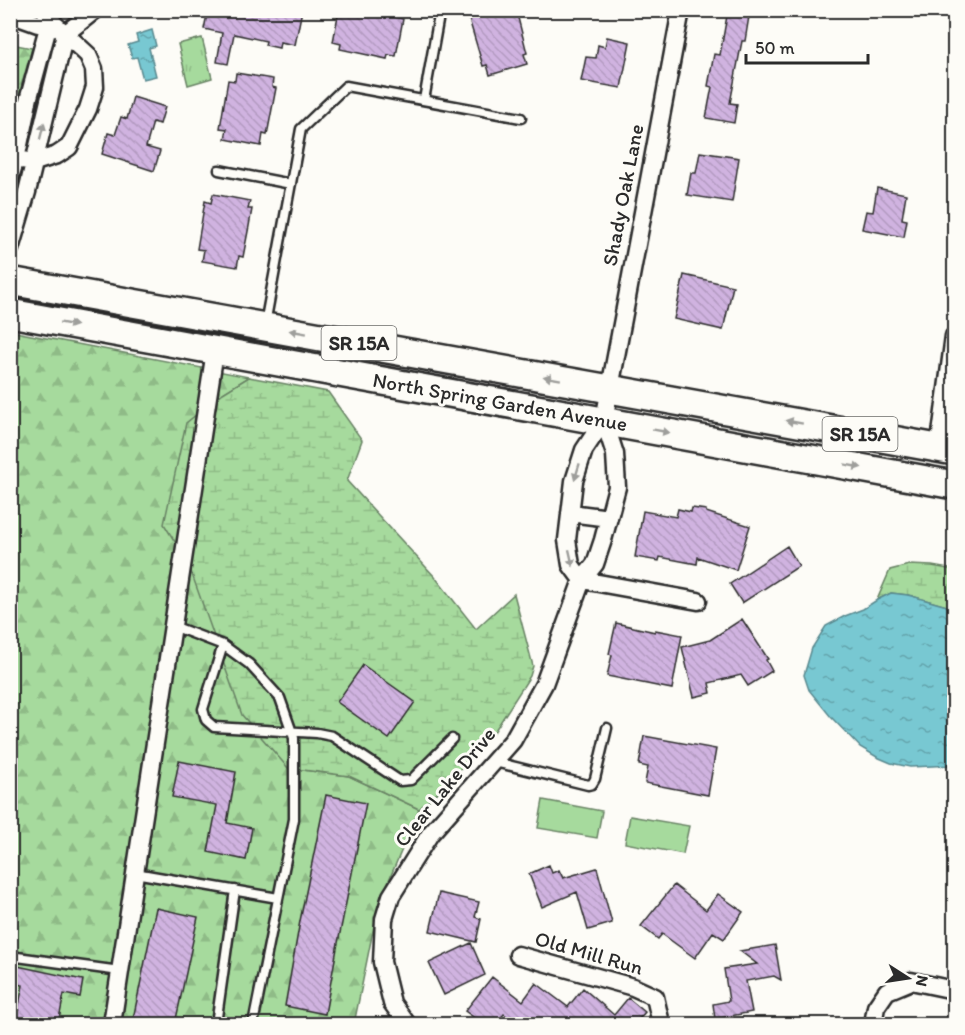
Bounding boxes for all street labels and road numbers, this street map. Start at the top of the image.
street label: Shady Oak Lane [597,122,648,268]
road number: SR 15A [322,326,397,360]
street label: North Spring Garden Avenue [371,367,629,436]
road number: SR 15A [822,417,898,451]
street label: Clear Lake Drive [389,722,501,852]
street label: Old Mill Run [532,925,646,980]

